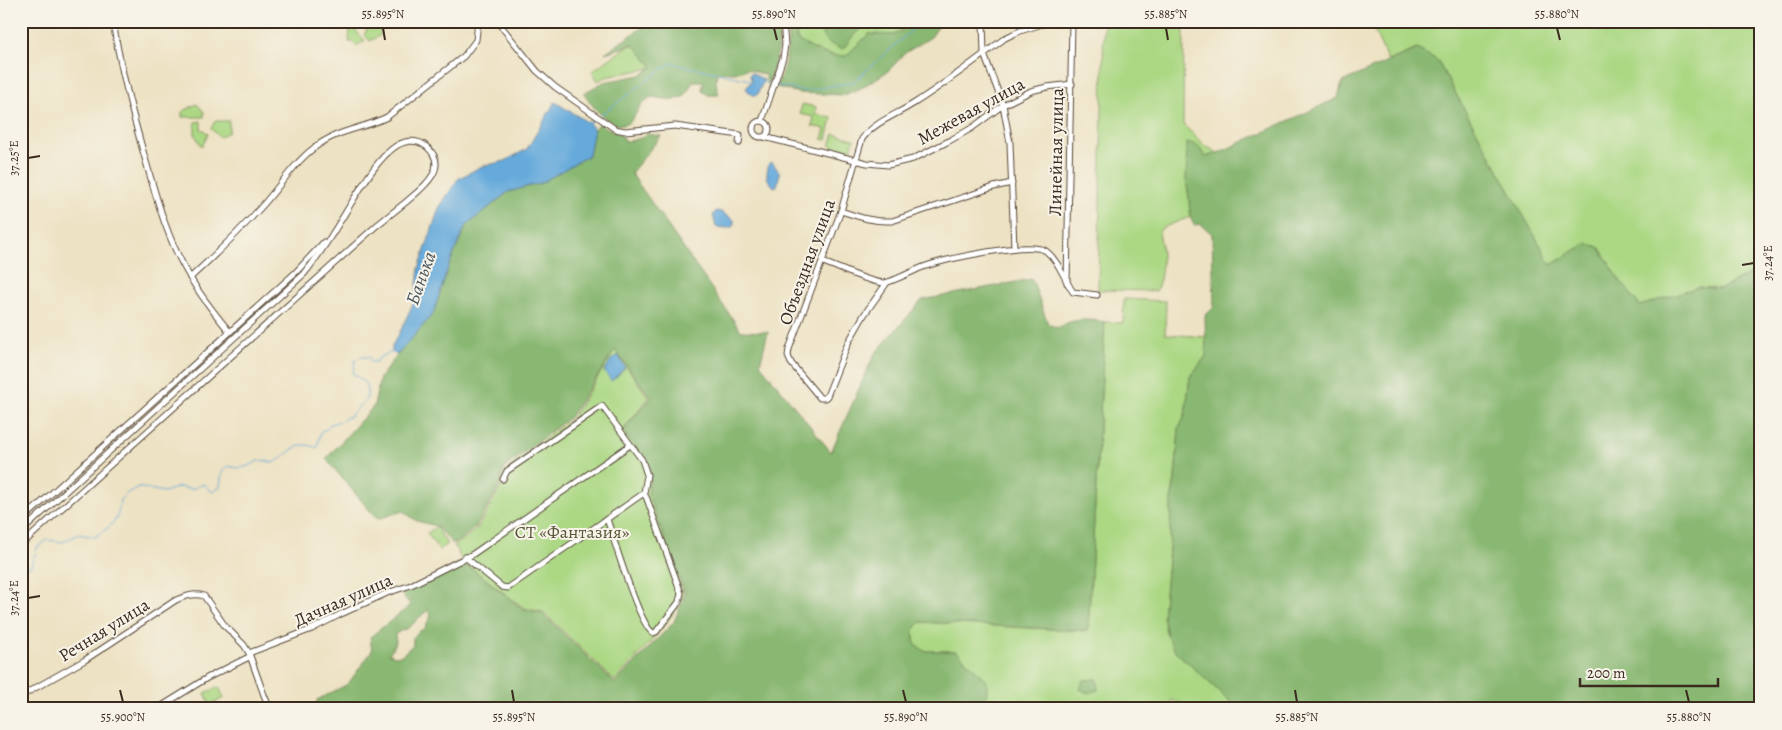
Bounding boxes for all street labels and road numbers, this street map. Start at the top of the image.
street label: Межевая улица [913,71,1030,150]
street label: Линейная улица [1043,87,1069,216]
street label: Объездная улица [773,195,841,328]
street label: Дачная улица [290,567,397,632]
street label: Речная улица [54,592,155,667]

